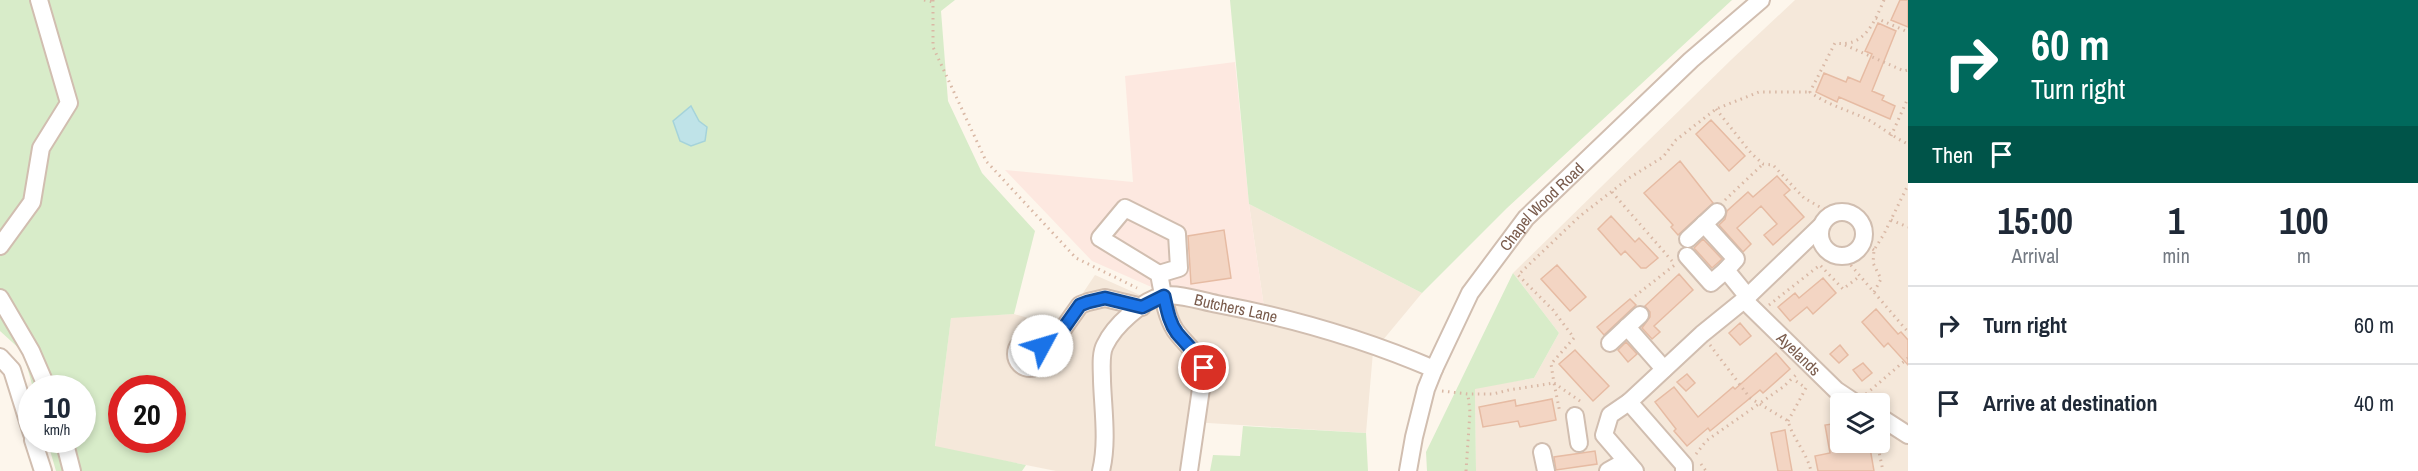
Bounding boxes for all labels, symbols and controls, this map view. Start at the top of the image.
text: 60 m [2031,17,2110,73]
icon: right [1932,24,2010,102]
text: Turn right [2031,71,2125,107]
icon: arrive [1985,138,2018,171]
text: Then [1932,140,1973,170]
street label: Chapel Wood Road [1494,158,1588,255]
text: 15:00 [1997,197,2073,245]
text: 1 [2168,197,2184,245]
text: 100 [2279,197,2329,245]
text: Arrival [2012,242,2059,269]
text: min [2162,242,2190,269]
text: m [2297,242,2311,269]
street label: Butchers Lane [1192,288,1280,328]
icon: right [1932,309,1965,342]
text: Turn right [1983,310,2067,340]
text: 60 m [2354,310,2394,340]
position arrow [1010,314,1074,378]
street label: Ayelands [1771,326,1826,380]
pin [1178,342,1229,393]
icon: arrive [1187,351,1220,384]
speed limit sign: 20 [108,375,186,453]
text: 10 [43,387,71,427]
icon: arrive [1932,387,1965,420]
text: Arrive at destination [1983,388,2157,418]
text: 40 m [2354,388,2394,418]
map controls [1830,393,1890,453]
button: layers [1830,393,1890,453]
text: km/h [44,419,70,440]

